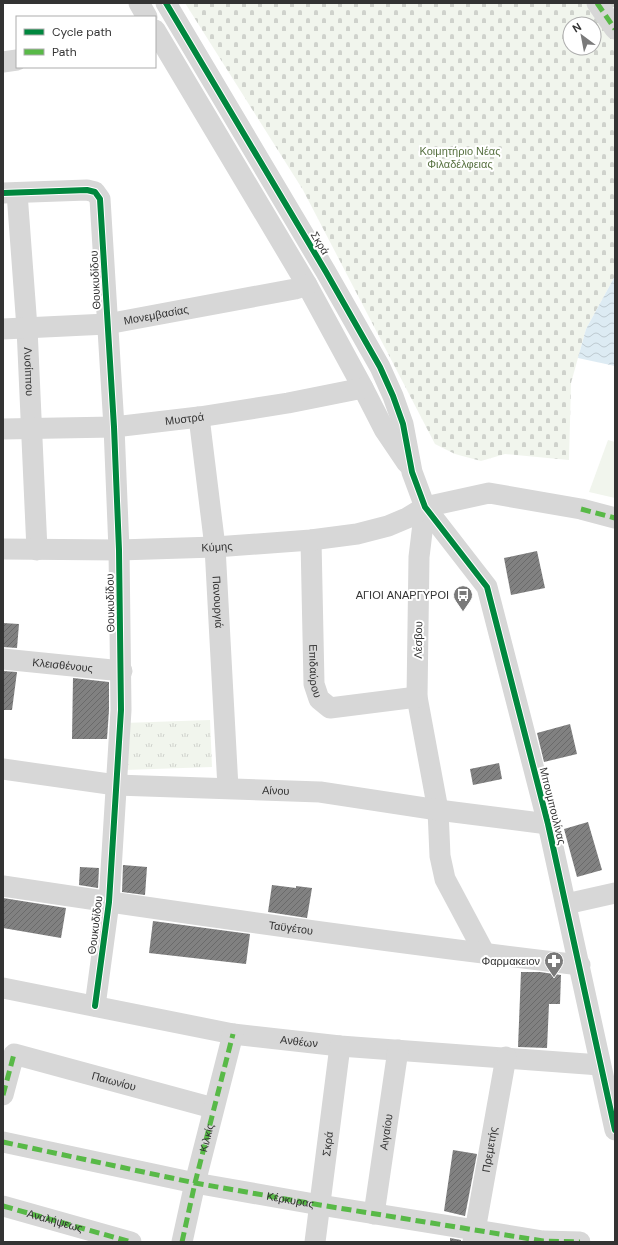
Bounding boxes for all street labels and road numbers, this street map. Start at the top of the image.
street label: Σκρά [308,229,333,258]
street label: Θουκυδίδου [86,250,104,310]
street label: Μονεμβασίας [122,302,190,328]
street label: Λυσίππου [21,347,37,396]
street label: Μυστρά [164,409,206,428]
street label: Κύμης [201,539,233,554]
street label: Θουκυδίδου [102,573,118,633]
street label: Πανουργιά [210,575,226,629]
street label: Λέσβου [411,621,425,659]
street label: Επιδαύρου [306,644,325,699]
street label: Κλεισθένους [32,655,94,675]
street label: Μπουμπουλίνας [537,766,569,846]
street label: Αίνου [262,783,290,798]
street label: Θουκυδίδου [84,895,106,955]
street label: Ταϋγέτου [268,918,314,938]
street label: Ανθέων [279,1032,319,1051]
street label: Παιωνίου [90,1068,138,1094]
street label: Αιγαίου [376,1113,396,1151]
street label: Κιλκίς [196,1122,217,1153]
street label: Πρεμετής [479,1126,500,1173]
street label: Σκρά [319,1130,336,1157]
street label: Κέρκυρας [265,1189,315,1211]
street label: Αναλήψεως [26,1206,84,1235]

